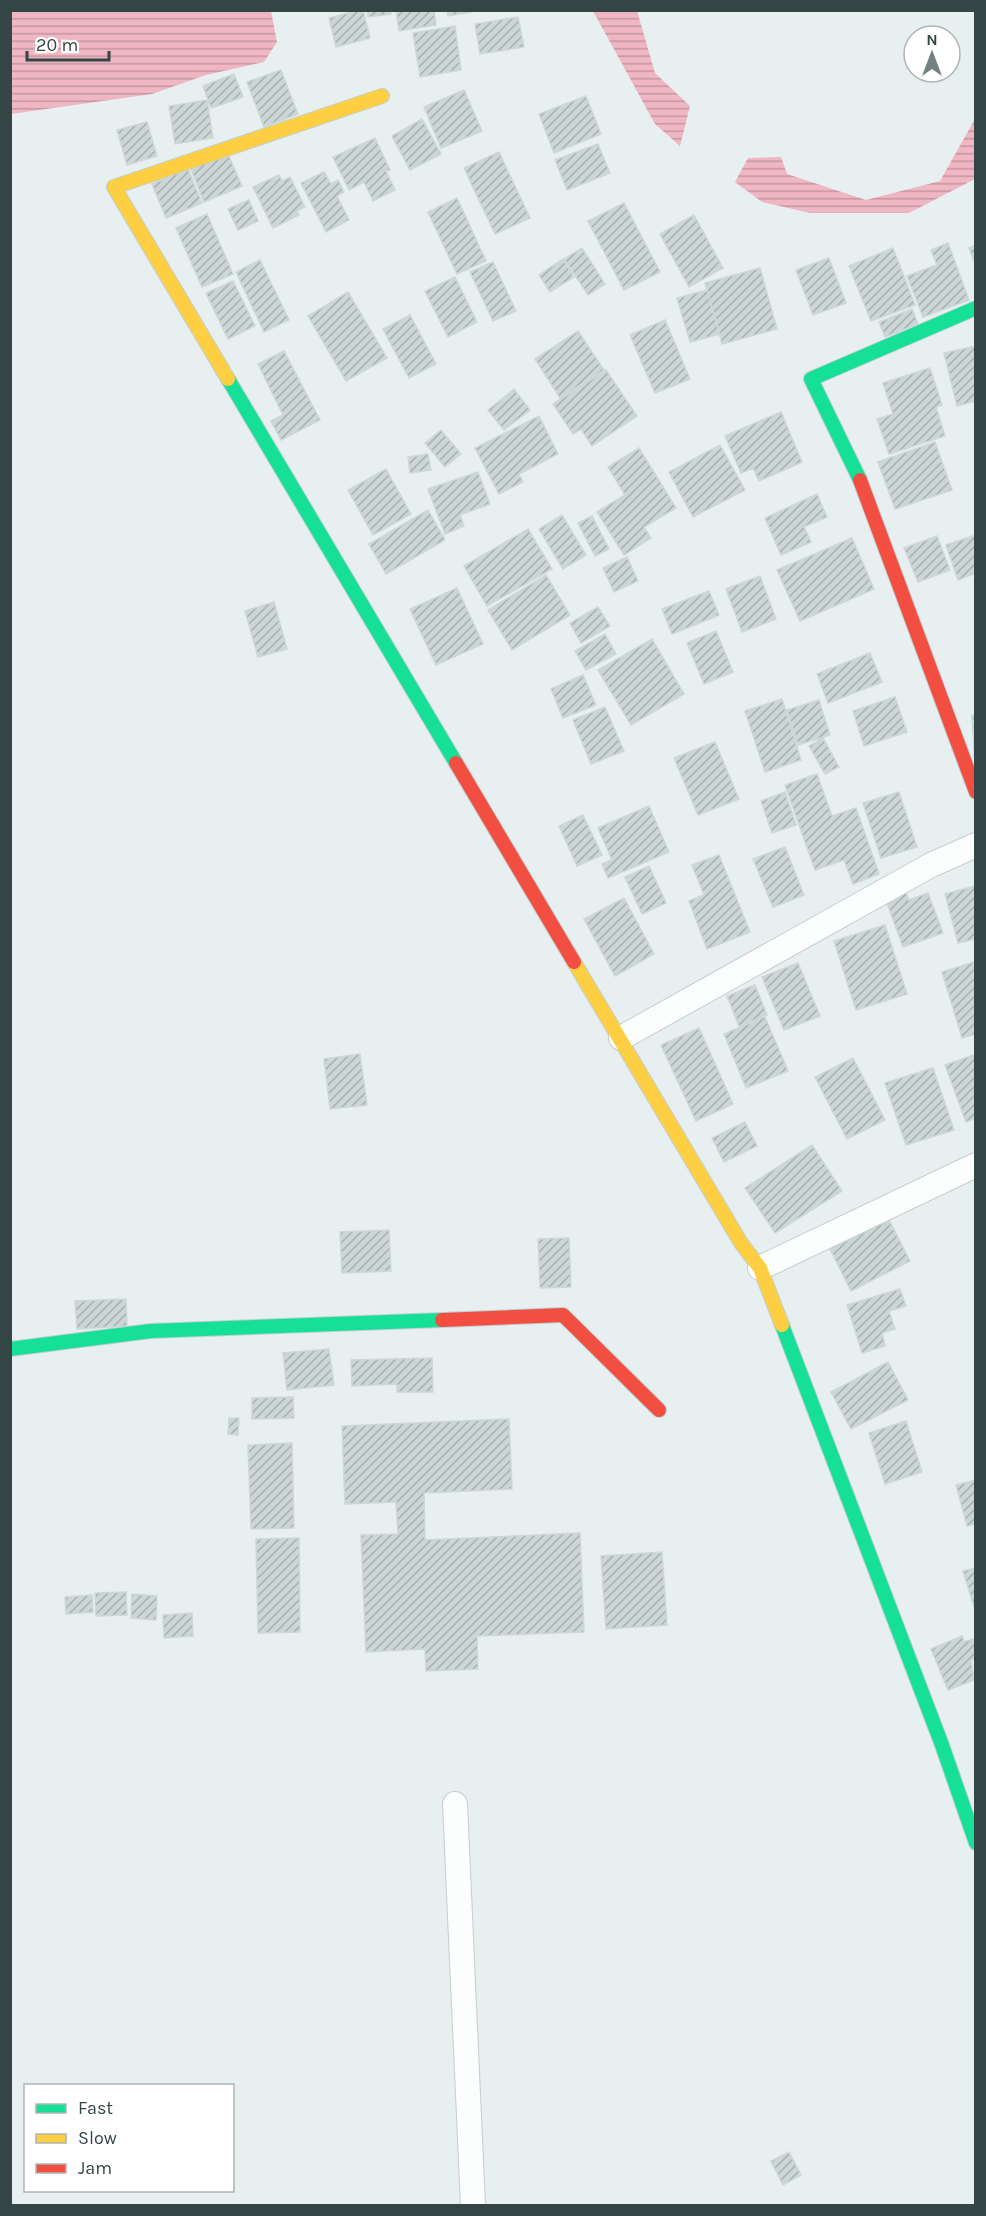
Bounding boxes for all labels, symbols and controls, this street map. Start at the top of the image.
scale bar [27,24,110,62]
north arrow [902,24,962,84]
text: N [926,30,938,49]
text: 20 m [36,34,78,56]
legend [24,2084,234,2192]
text: Fast [78,2097,113,2119]
text: Slow [78,2127,117,2149]
text: Jam [78,2157,112,2179]

